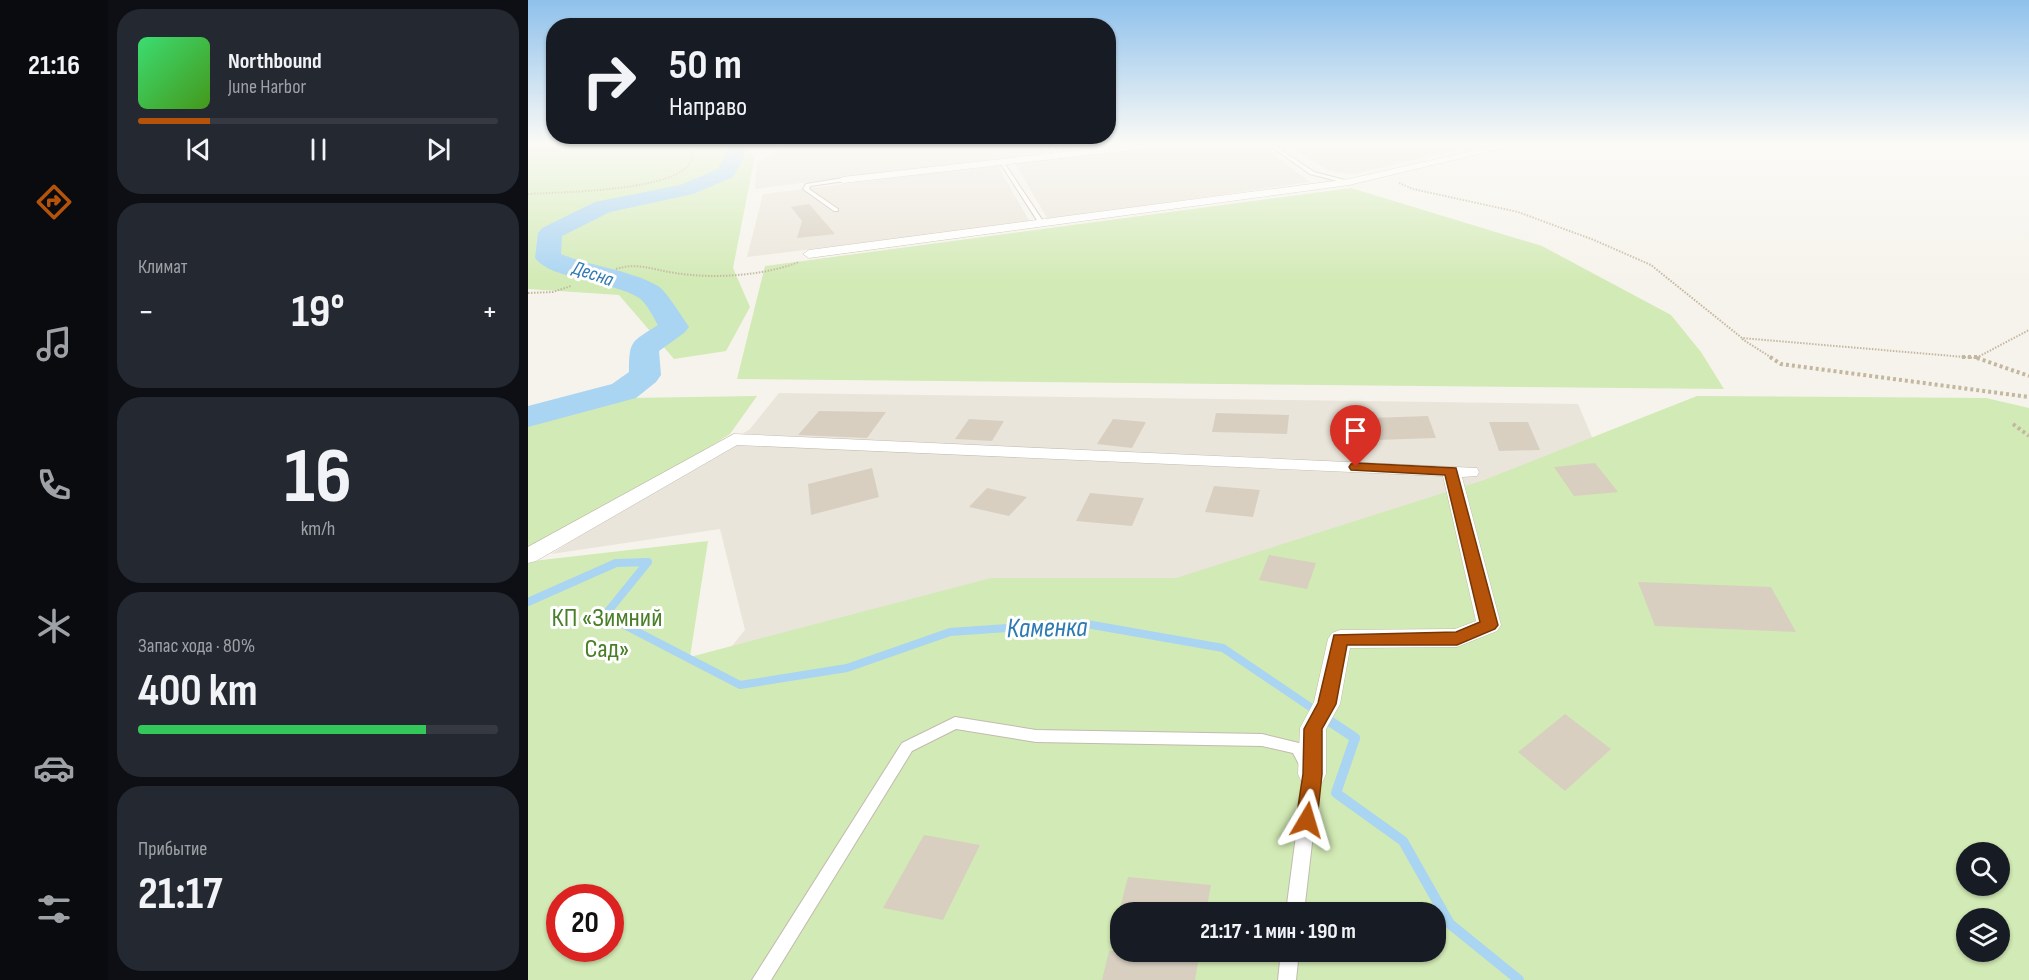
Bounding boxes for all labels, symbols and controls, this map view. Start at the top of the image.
text: 50 m [669,40,742,91]
icon: right [570,42,648,120]
text: Northbound [228,48,322,75]
text: 21:16 [28,50,80,82]
text: June Harbor [228,75,306,99]
text: Направо [669,91,747,123]
icon: previous [182,133,215,166]
icon: pause [302,133,335,166]
icon: next [422,133,455,166]
icon: directions [33,181,75,223]
text: Климат [138,255,188,279]
water label: Десна [569,256,616,292]
text: 19° [291,285,345,340]
text: − [138,292,154,332]
text: + [482,292,498,332]
icon: music [33,323,75,365]
pin [1330,405,1381,467]
icon: arrive [1339,414,1372,447]
text: 16 [284,431,352,524]
icon: phone [33,464,75,506]
text: km/h [301,517,335,541]
park label: КП «Зимний Сад» [552,602,662,665]
icon: climate [33,605,75,647]
water label: Каменка [1006,611,1088,645]
text: Запас хода · 80% [138,634,255,658]
text: 400 km [138,664,258,719]
icon: car [33,747,75,789]
position arrow [1275,788,1339,852]
text: Прибытие [138,837,207,861]
map controls [1956,842,2010,962]
button: search [1956,842,2010,896]
text: 21:17 [138,867,222,922]
speed limit sign: 20 [546,884,624,962]
icon: filters [33,888,75,930]
button: layers [1956,908,2010,962]
text: 21:17 · 1 мин · 190 m [1200,918,1356,945]

